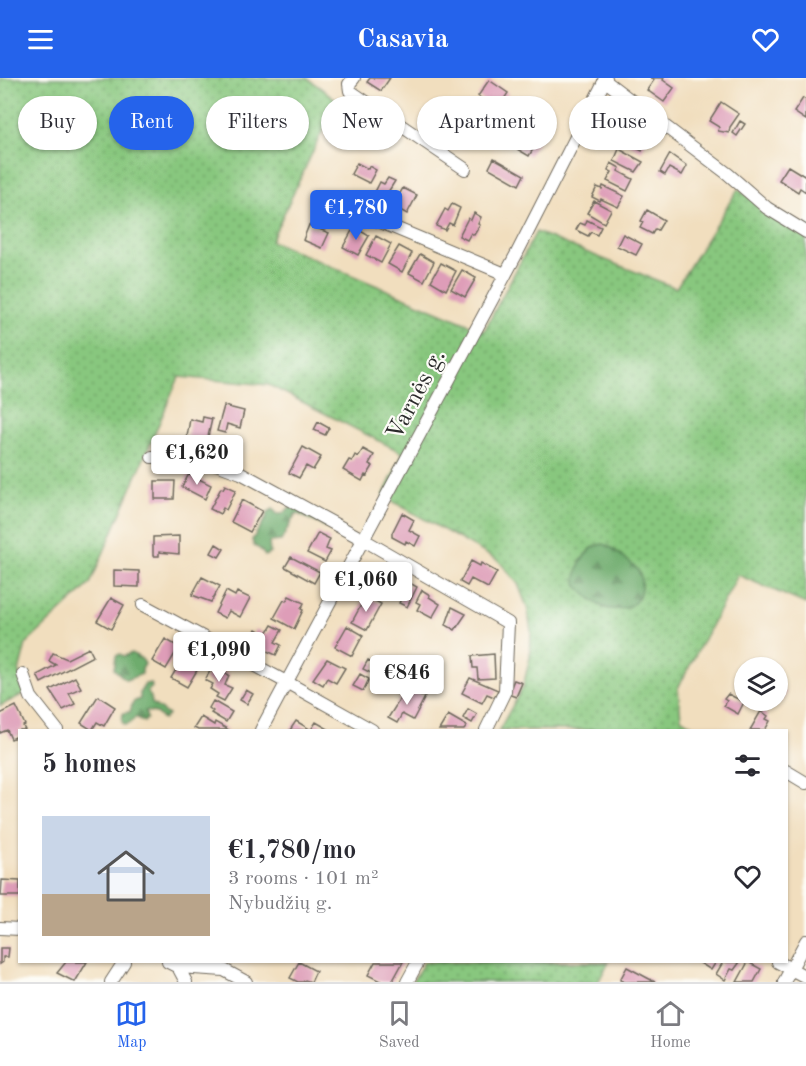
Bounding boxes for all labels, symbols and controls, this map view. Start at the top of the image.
icon: menu [24,23,57,56]
icon: heart [749,23,782,56]
text: Casavia [357,26,449,53]
chip: Buy [18,96,97,150]
chip: Rent [109,96,194,150]
chip: Filters [206,96,309,150]
chip: New [321,96,405,150]
chip: Apartment [417,96,557,150]
chip: House [569,96,668,150]
pin: €1,780 [307,190,405,241]
text: €1,780 [324,199,388,219]
street label: Varnės g. [383,346,451,444]
pin: €1,620 [148,435,246,486]
text: €1,620 [165,444,229,464]
pin: €1,060 [317,562,415,613]
text: €1,060 [334,571,398,591]
pin: €1,090 [170,632,268,683]
text: €1,090 [187,641,251,661]
pin: €846 [371,655,443,706]
map controls [734,657,788,711]
button: layers [734,657,788,711]
text: €846 [384,664,430,684]
icon: filters [731,749,764,782]
text: 5 homes [42,752,136,778]
text: €1,780/mo [228,838,356,864]
icon: home [90,840,162,912]
icon: heart [731,860,764,893]
text: 3 rooms · 101 m² [228,869,378,889]
text: Nybudžių g. [228,894,332,914]
tab: Map [115,997,148,1053]
tab: Saved [379,997,420,1053]
tab: Home [650,997,691,1053]

